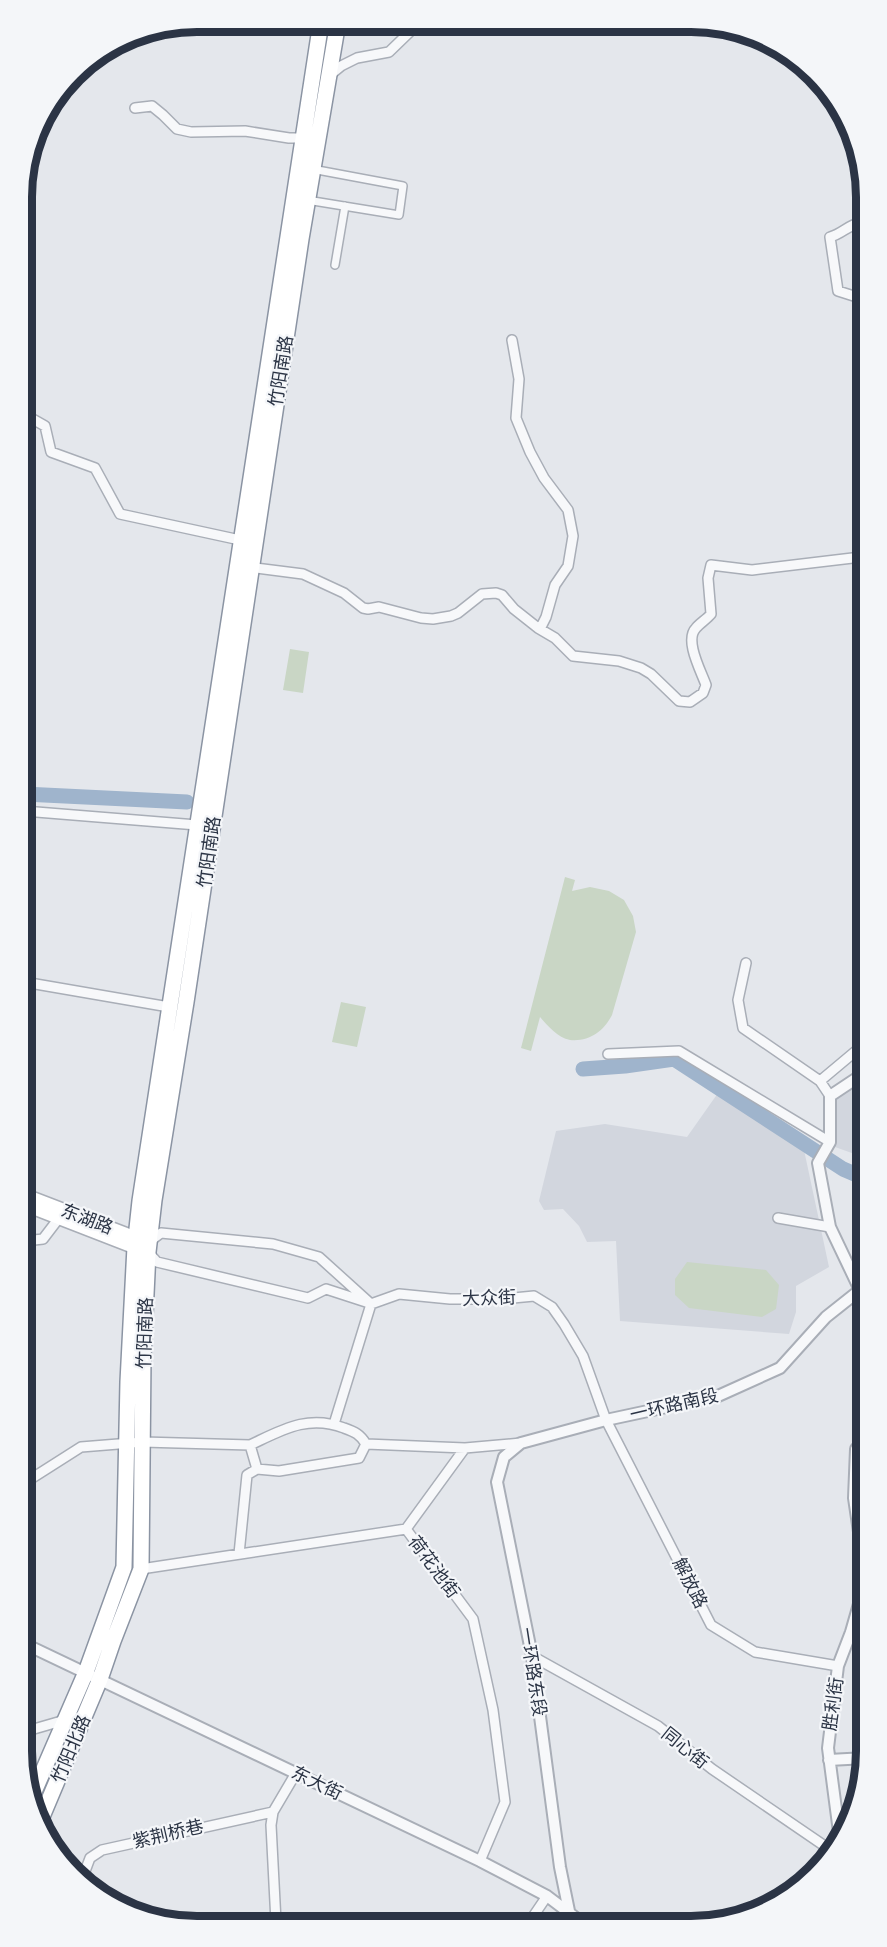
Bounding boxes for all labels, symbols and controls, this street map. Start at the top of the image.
street label: 竹阳南路 [265,334,297,408]
street label: 竹阳南路 [193,815,225,889]
street label: 东湖路 [58,1199,116,1239]
street label: 大众街 [462,1286,516,1310]
street label: 竹阳南路 [133,1297,157,1369]
street label: 一环路南段 [628,1384,720,1426]
street label: 荷花池街 [404,1532,464,1602]
street label: 解放路 [668,1554,712,1612]
street label: 一环路东段 [515,1626,551,1718]
street label: 胜利街 [818,1676,848,1732]
street label: 竹阳北路 [47,1712,95,1786]
street label: 同心街 [657,1722,713,1774]
street label: 东大街 [288,1761,346,1805]
street label: 紫荆桥巷 [130,1815,206,1853]

